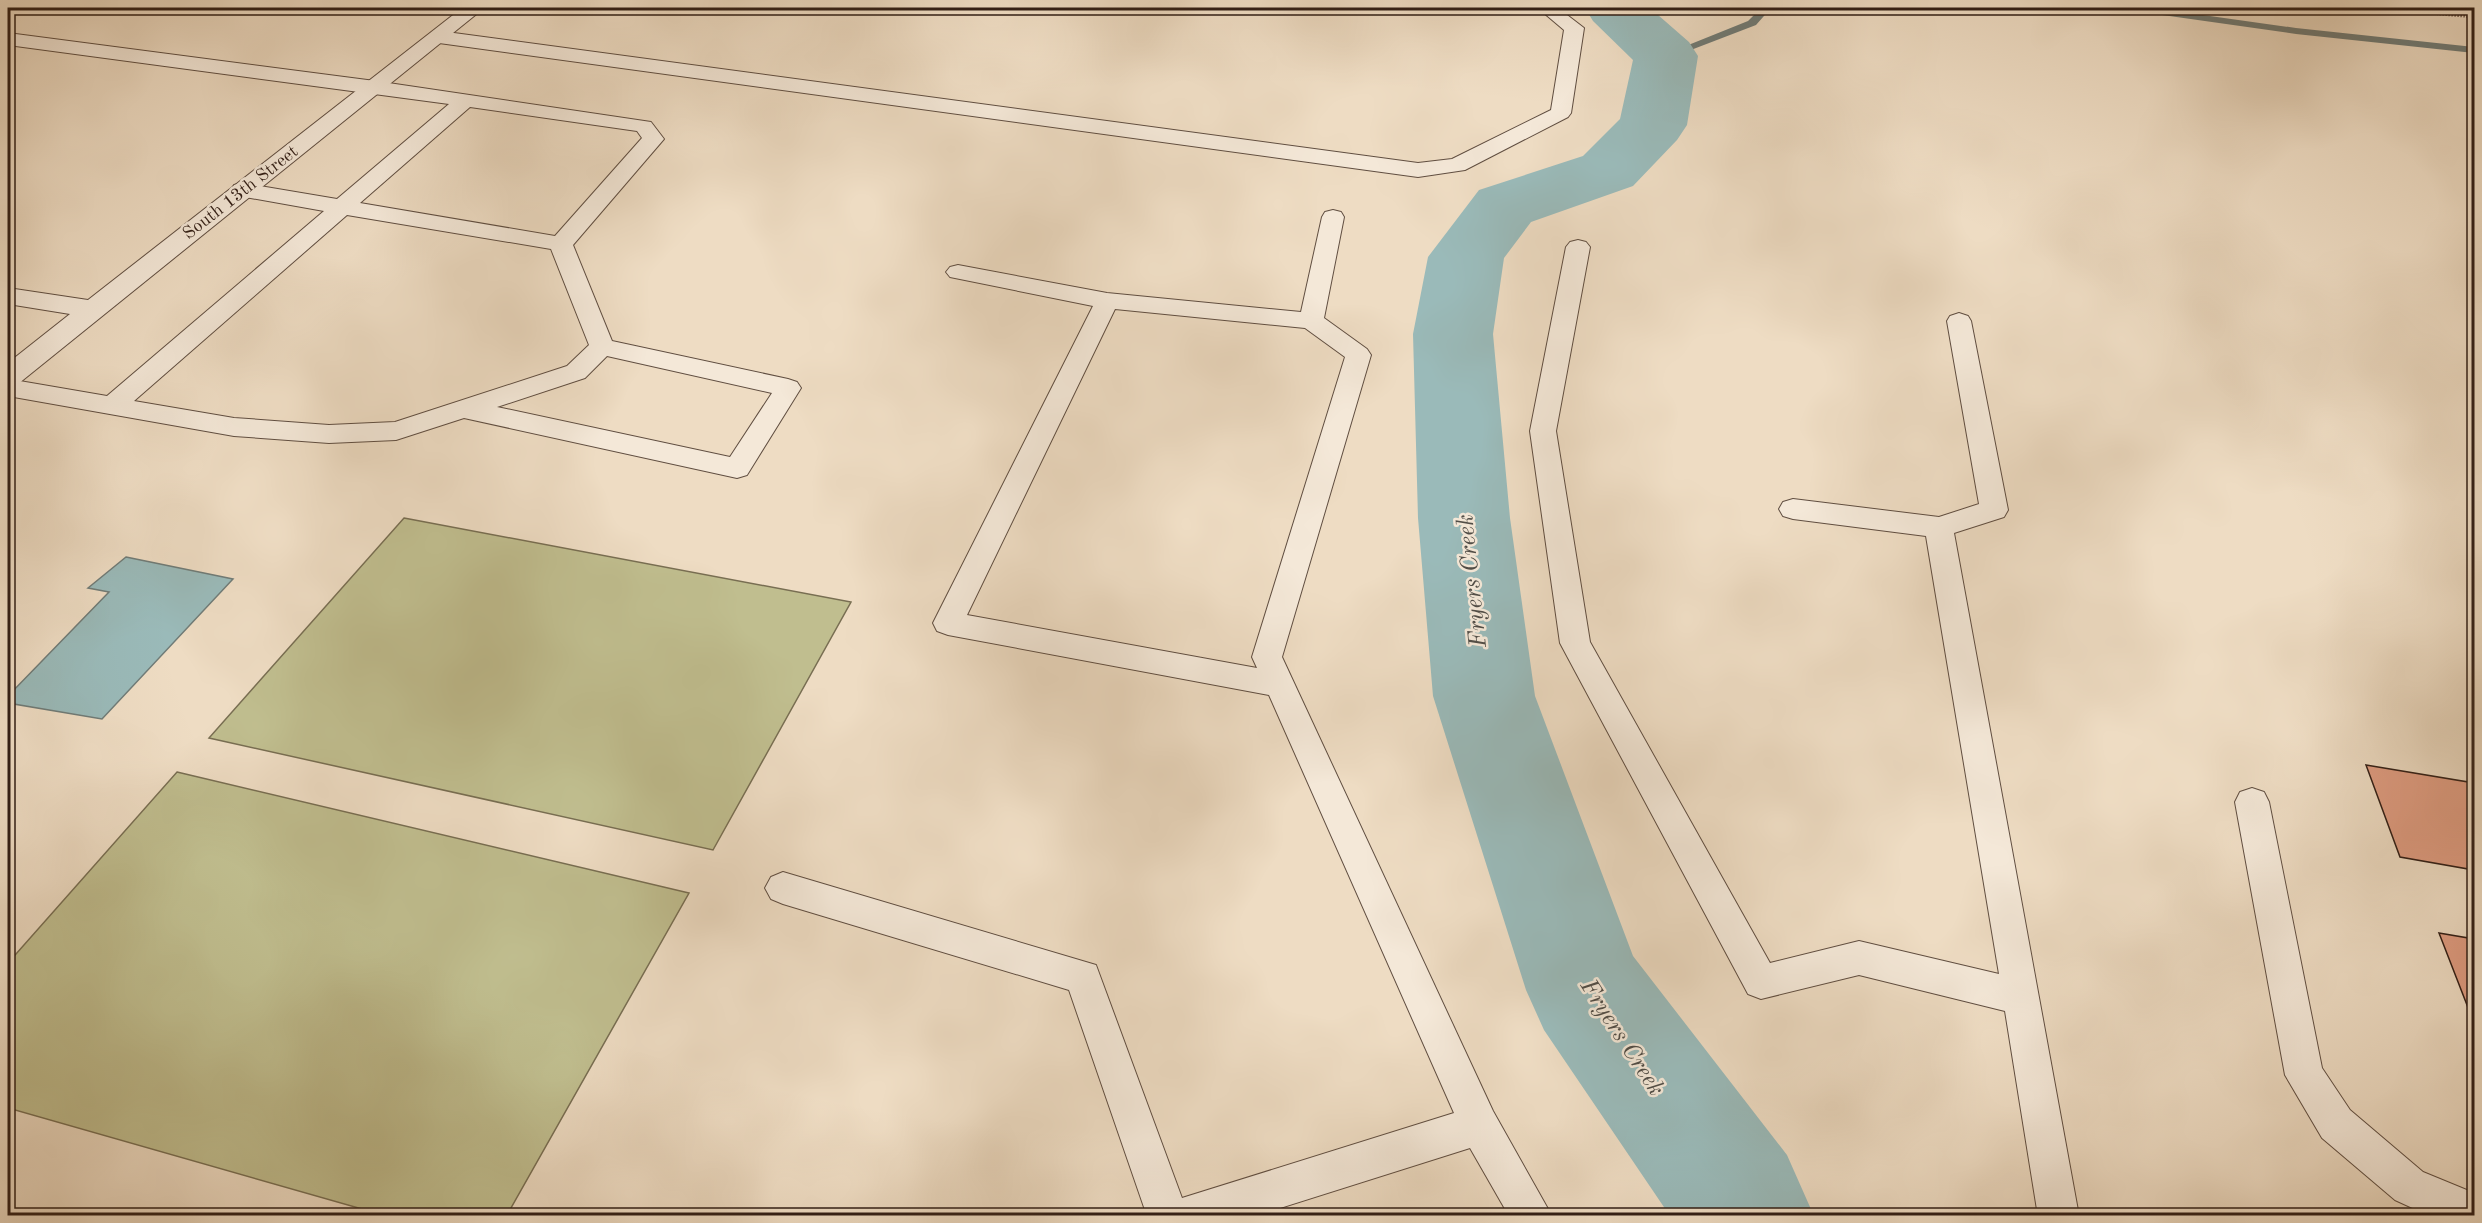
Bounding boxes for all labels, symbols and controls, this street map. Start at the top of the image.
street label: South 13th Street [180,142,302,243]
water label: Fryers Creek [1454,513,1492,650]
water label: Fryers Creek [1574,975,1668,1101]

